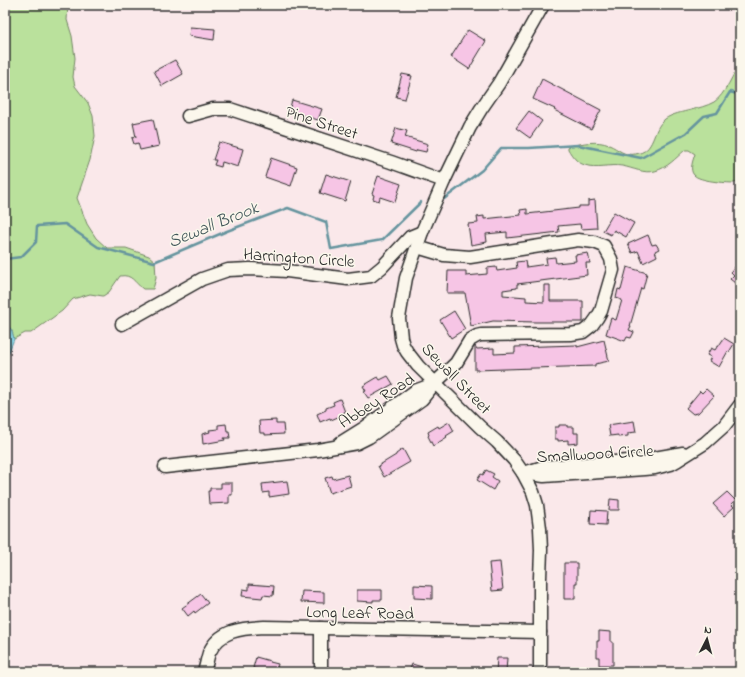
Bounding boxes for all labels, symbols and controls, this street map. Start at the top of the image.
street label: Pine Street [282,100,361,147]
water label: Sewall Brook [165,196,264,256]
street label: Harrington Circle [242,242,356,277]
street label: Sewall Street [415,337,497,421]
street label: Abbey Road [334,367,421,436]
street label: Smallwood Circle [536,439,655,470]
street label: Long Leaf Road [306,600,414,629]
north arrow [687,619,727,659]
text: N [703,622,712,638]

